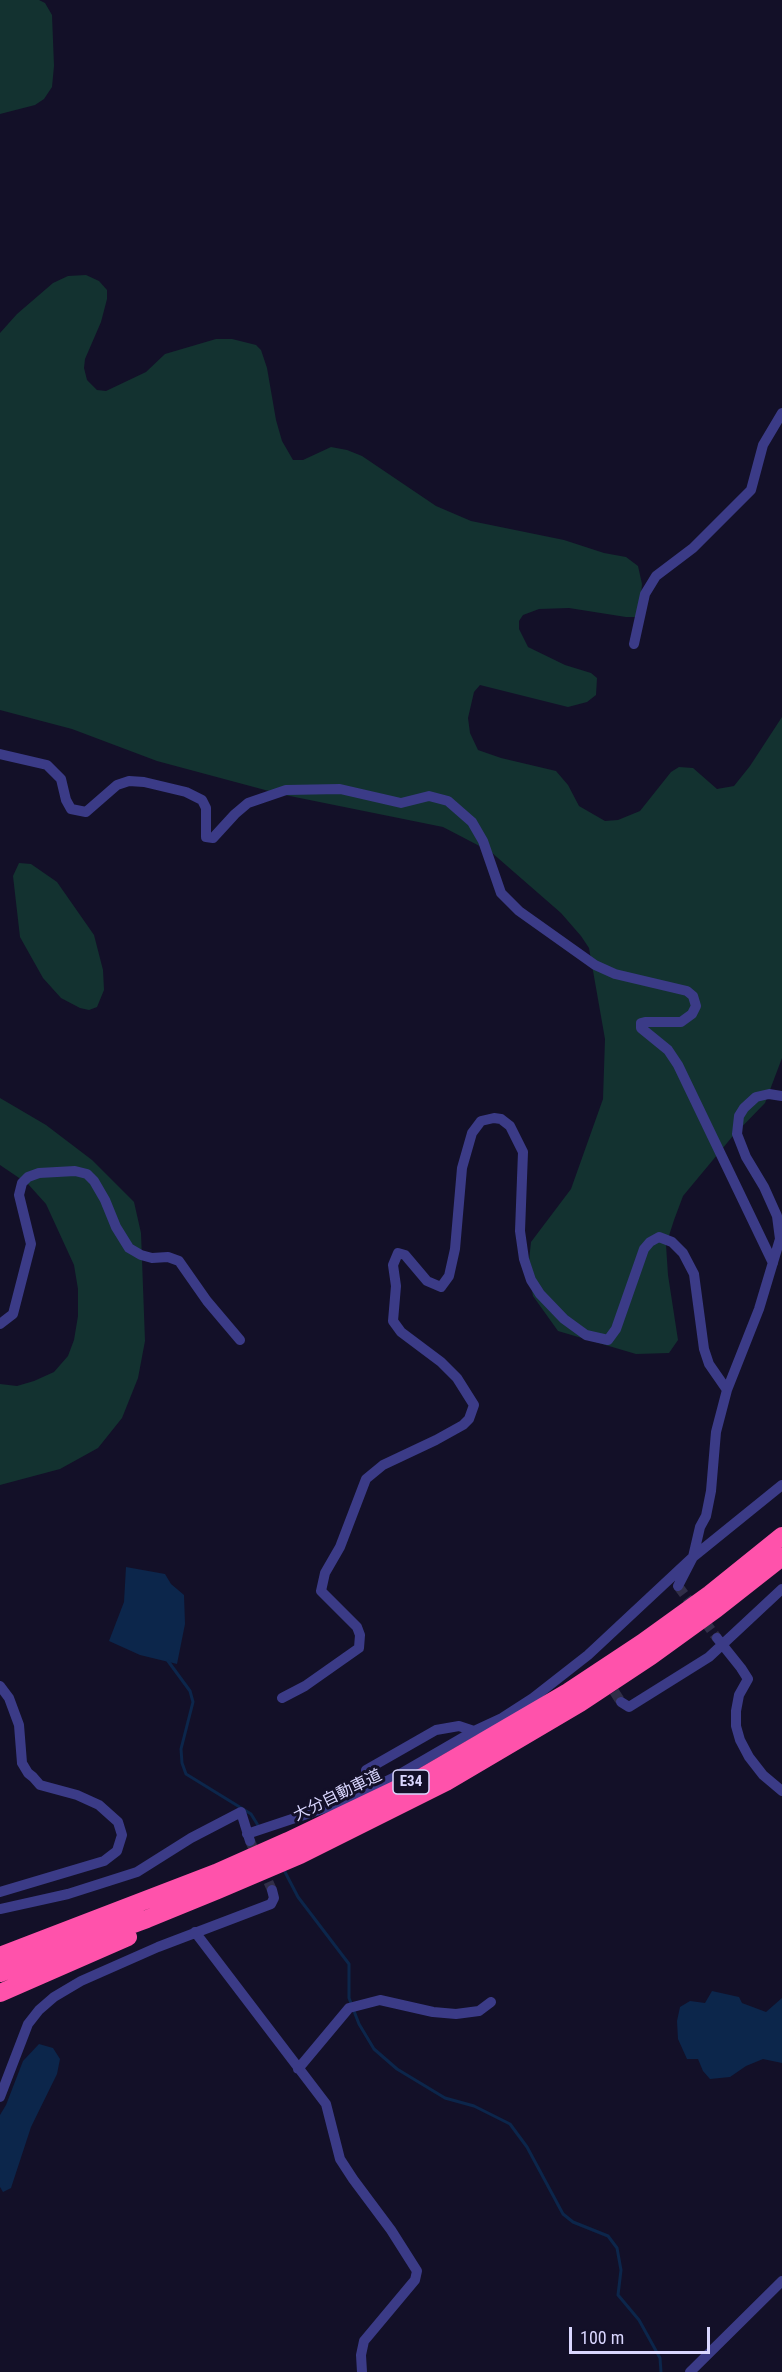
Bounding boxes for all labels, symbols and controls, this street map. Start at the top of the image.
street label: 大分自動車道 [291,1766,385,1826]
road number: E34 [393,1770,429,1794]
scale bar [572,2315,713,2353]
text: 100 m [580,2327,624,2348]

